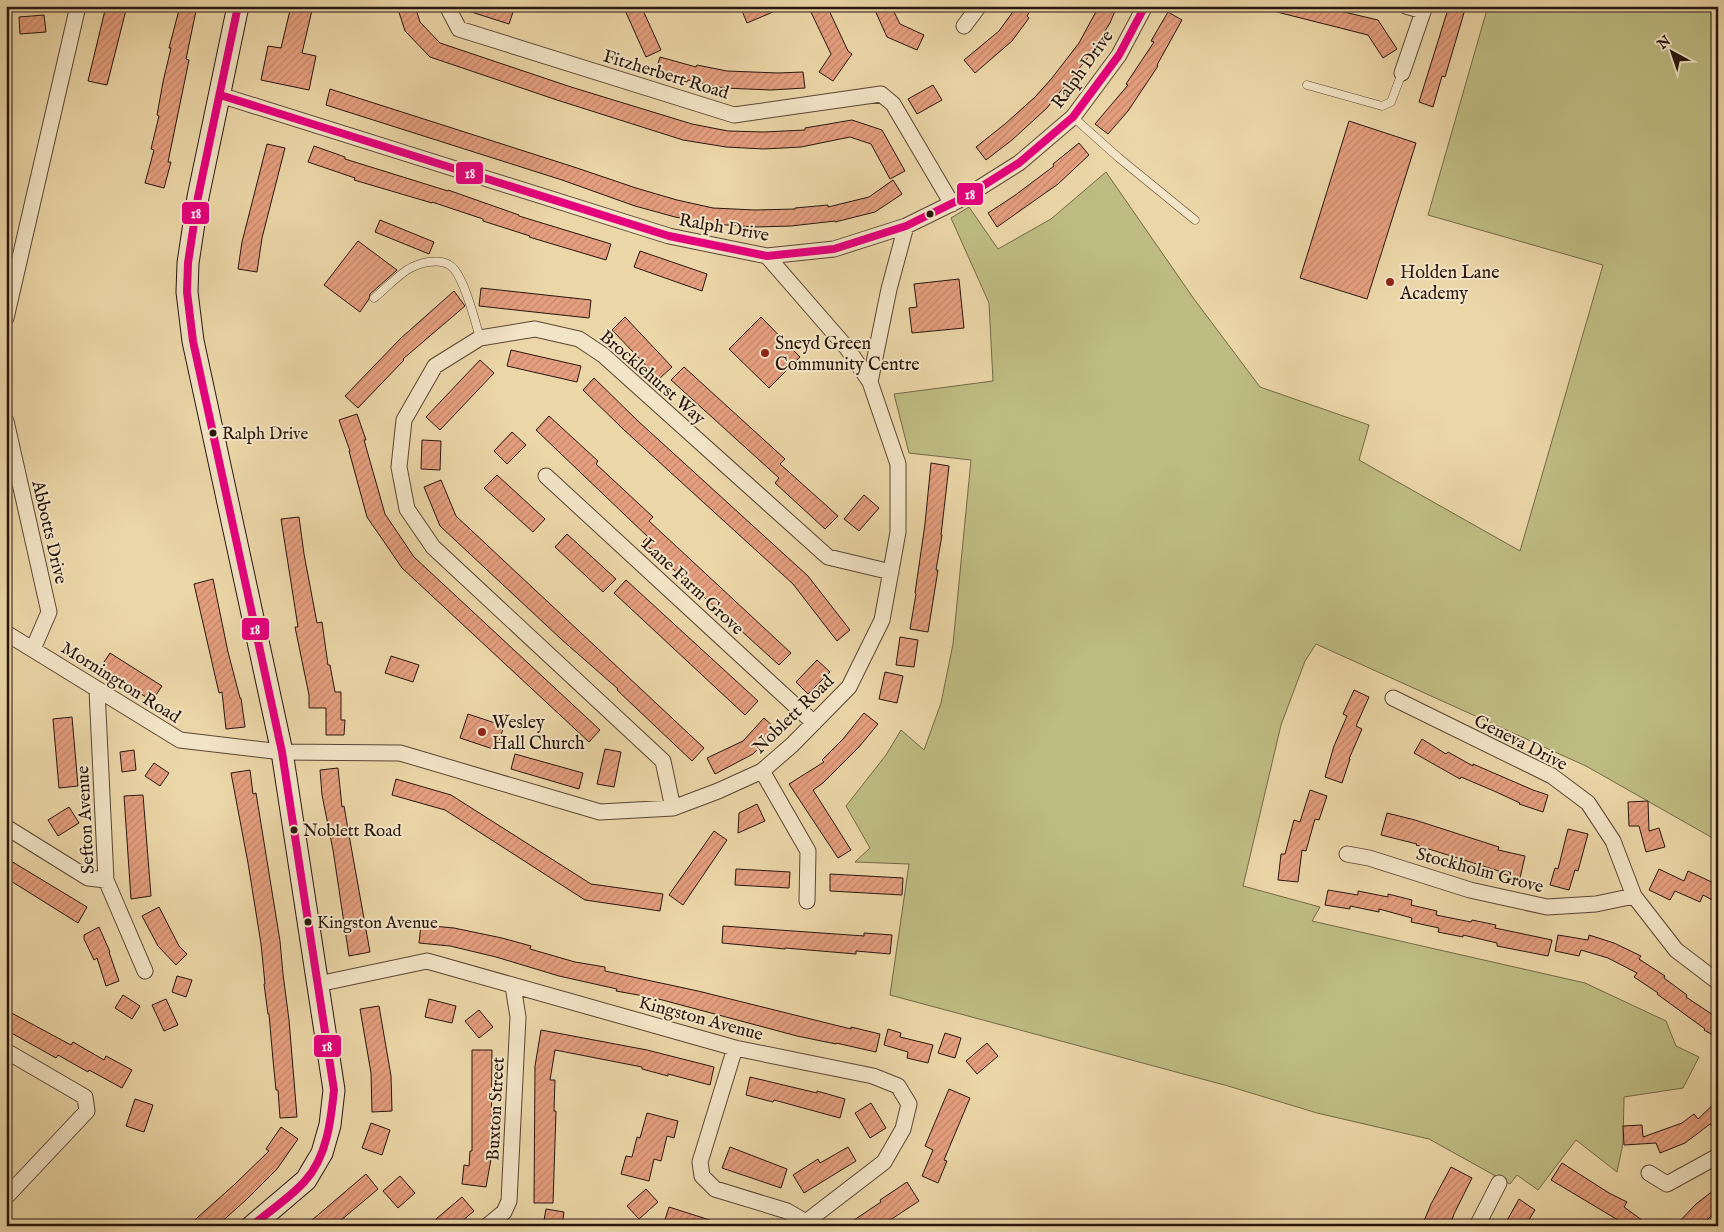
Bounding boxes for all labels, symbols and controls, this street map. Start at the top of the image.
street label: Ralph Drive [1047,26,1119,114]
north arrow [1646,28,1696,78]
text: N [1653,32,1675,54]
street label: Fitzherbert Road [600,45,732,106]
line badge: 18 [455,161,484,185]
text: 18 [465,165,476,183]
line badge: 18 [956,182,984,206]
text: 18 [965,186,976,204]
line badge: 18 [181,201,210,225]
text: 18 [191,205,202,223]
street label: Ralph Drive [677,209,771,248]
unlabelled marker [925,209,935,219]
place label: Holden Lane Academy [1399,262,1499,306]
marker: Holden Lane Academy [1384,276,1396,288]
street label: Brocklehurst Way [594,326,710,431]
place label: Sneyd Green Community Centre [775,333,920,377]
marker: Sneyd Green Community Centre [759,347,771,359]
place label: Ralph Drive [222,424,309,445]
marker: Ralph Drive [208,428,218,438]
street label: Abbotts Drive [25,477,72,586]
street label: Lane Farm Grove [636,534,748,641]
line badge: 18 [241,617,270,641]
text: 18 [250,621,261,639]
street label: Mornington Road [56,637,185,729]
street label: Noblett Road [749,670,840,760]
street label: Geneva Drive [1470,710,1571,777]
place label: Wesley Hall Church [492,712,585,756]
marker: Wesley Hall Church [476,726,488,738]
street label: Sefton Avenue [72,765,101,875]
place label: Noblett Road [303,821,403,842]
marker: Noblett Road [289,825,299,835]
street label: Stockholm Grove [1413,843,1546,899]
place label: Kingston Avenue [317,913,438,934]
marker: Kingston Avenue [303,917,313,927]
street label: Kingston Avenue [636,992,765,1047]
line badge: 18 [313,1034,342,1058]
text: 18 [322,1038,333,1056]
street label: Buxton Street [482,1057,511,1162]

